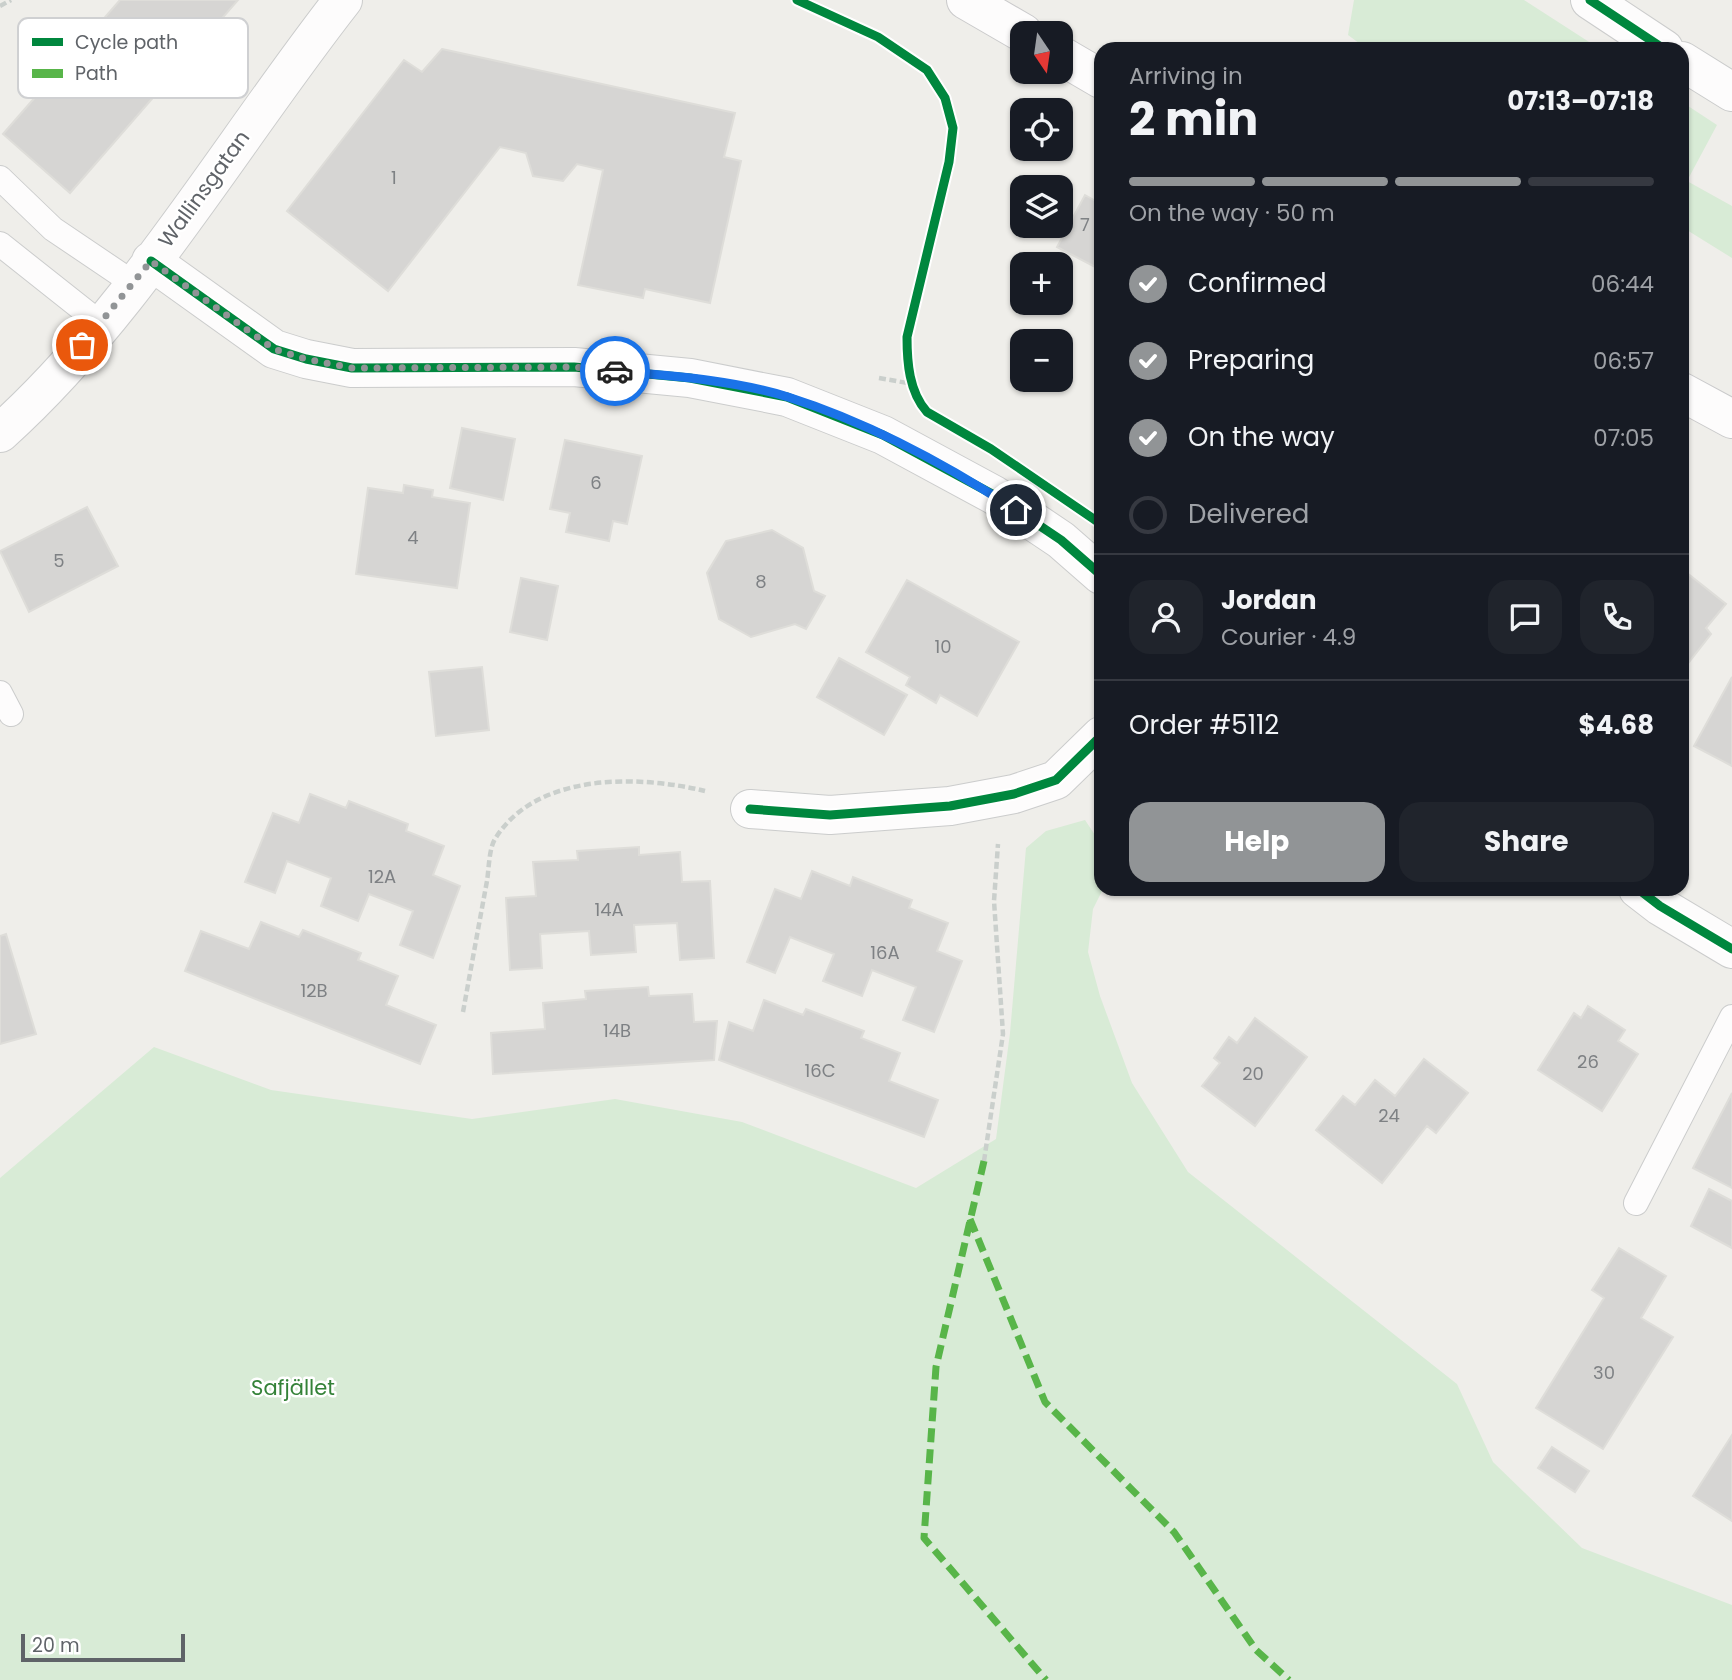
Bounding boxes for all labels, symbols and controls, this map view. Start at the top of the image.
legend [18,18,248,98]
north arrow [1010,21,1073,84]
map controls [1010,21,1073,392]
text: Cycle path [75,29,178,56]
text: Path [75,60,118,87]
text: Arriving in [1129,60,1243,92]
text: 07:13–07:18 [1507,83,1654,119]
text: 2 min [1129,87,1258,151]
button: locate [1010,98,1073,161]
street label: Wallinsgatan [151,124,256,253]
house number: 1 [391,165,397,190]
button: layers [1010,175,1073,238]
text: On the way · 50 m [1129,197,1335,229]
house number: 7 [1080,212,1090,237]
button: + [1010,252,1073,315]
icon: check [1129,265,1167,303]
text: Confirmed [1188,265,1326,301]
text: 06:44 [1591,268,1654,300]
pin [52,315,112,375]
icon: bag [63,326,101,364]
button: − [1010,329,1073,392]
courier [580,336,650,406]
icon: check [1129,342,1167,380]
text: Preparing [1188,342,1314,378]
text: 06:57 [1593,345,1654,377]
icon: car [596,352,634,390]
icon: check [1129,419,1167,457]
text: On the way [1188,419,1335,455]
text: 07:05 [1593,422,1654,454]
house number: 6 [590,470,602,495]
pin [986,480,1046,540]
icon: home [997,491,1035,529]
text: Delivered [1188,496,1309,532]
house number: 4 [407,525,419,550]
house number: 5 [53,548,65,573]
house number: 8 [755,569,767,594]
button: person [1129,580,1203,654]
button: chat [1488,580,1562,654]
button: phone [1580,580,1654,654]
text: Jordan [1221,582,1317,618]
text: Courier · 4.9 [1221,621,1356,653]
house number: 10 [934,634,952,659]
text: Order #5112 [1129,707,1279,743]
text: $4.68 [1579,707,1654,743]
button: Help [1129,802,1385,882]
button: Share [1399,802,1654,882]
house number: 12A [368,864,396,889]
house number: 14A [594,897,624,922]
house number: 16A [870,940,900,965]
house number: 12B [300,978,328,1003]
house number: 14B [603,1018,631,1043]
house number: 26 [1577,1049,1599,1074]
house number: 16C [804,1058,836,1083]
house number: 20 [1242,1061,1264,1086]
house number: 24 [1378,1103,1400,1128]
house number: 30 [1593,1360,1615,1385]
park label: Safjället [251,1373,335,1402]
scale bar [21,1631,186,1663]
text: 20 m [32,1632,80,1659]

